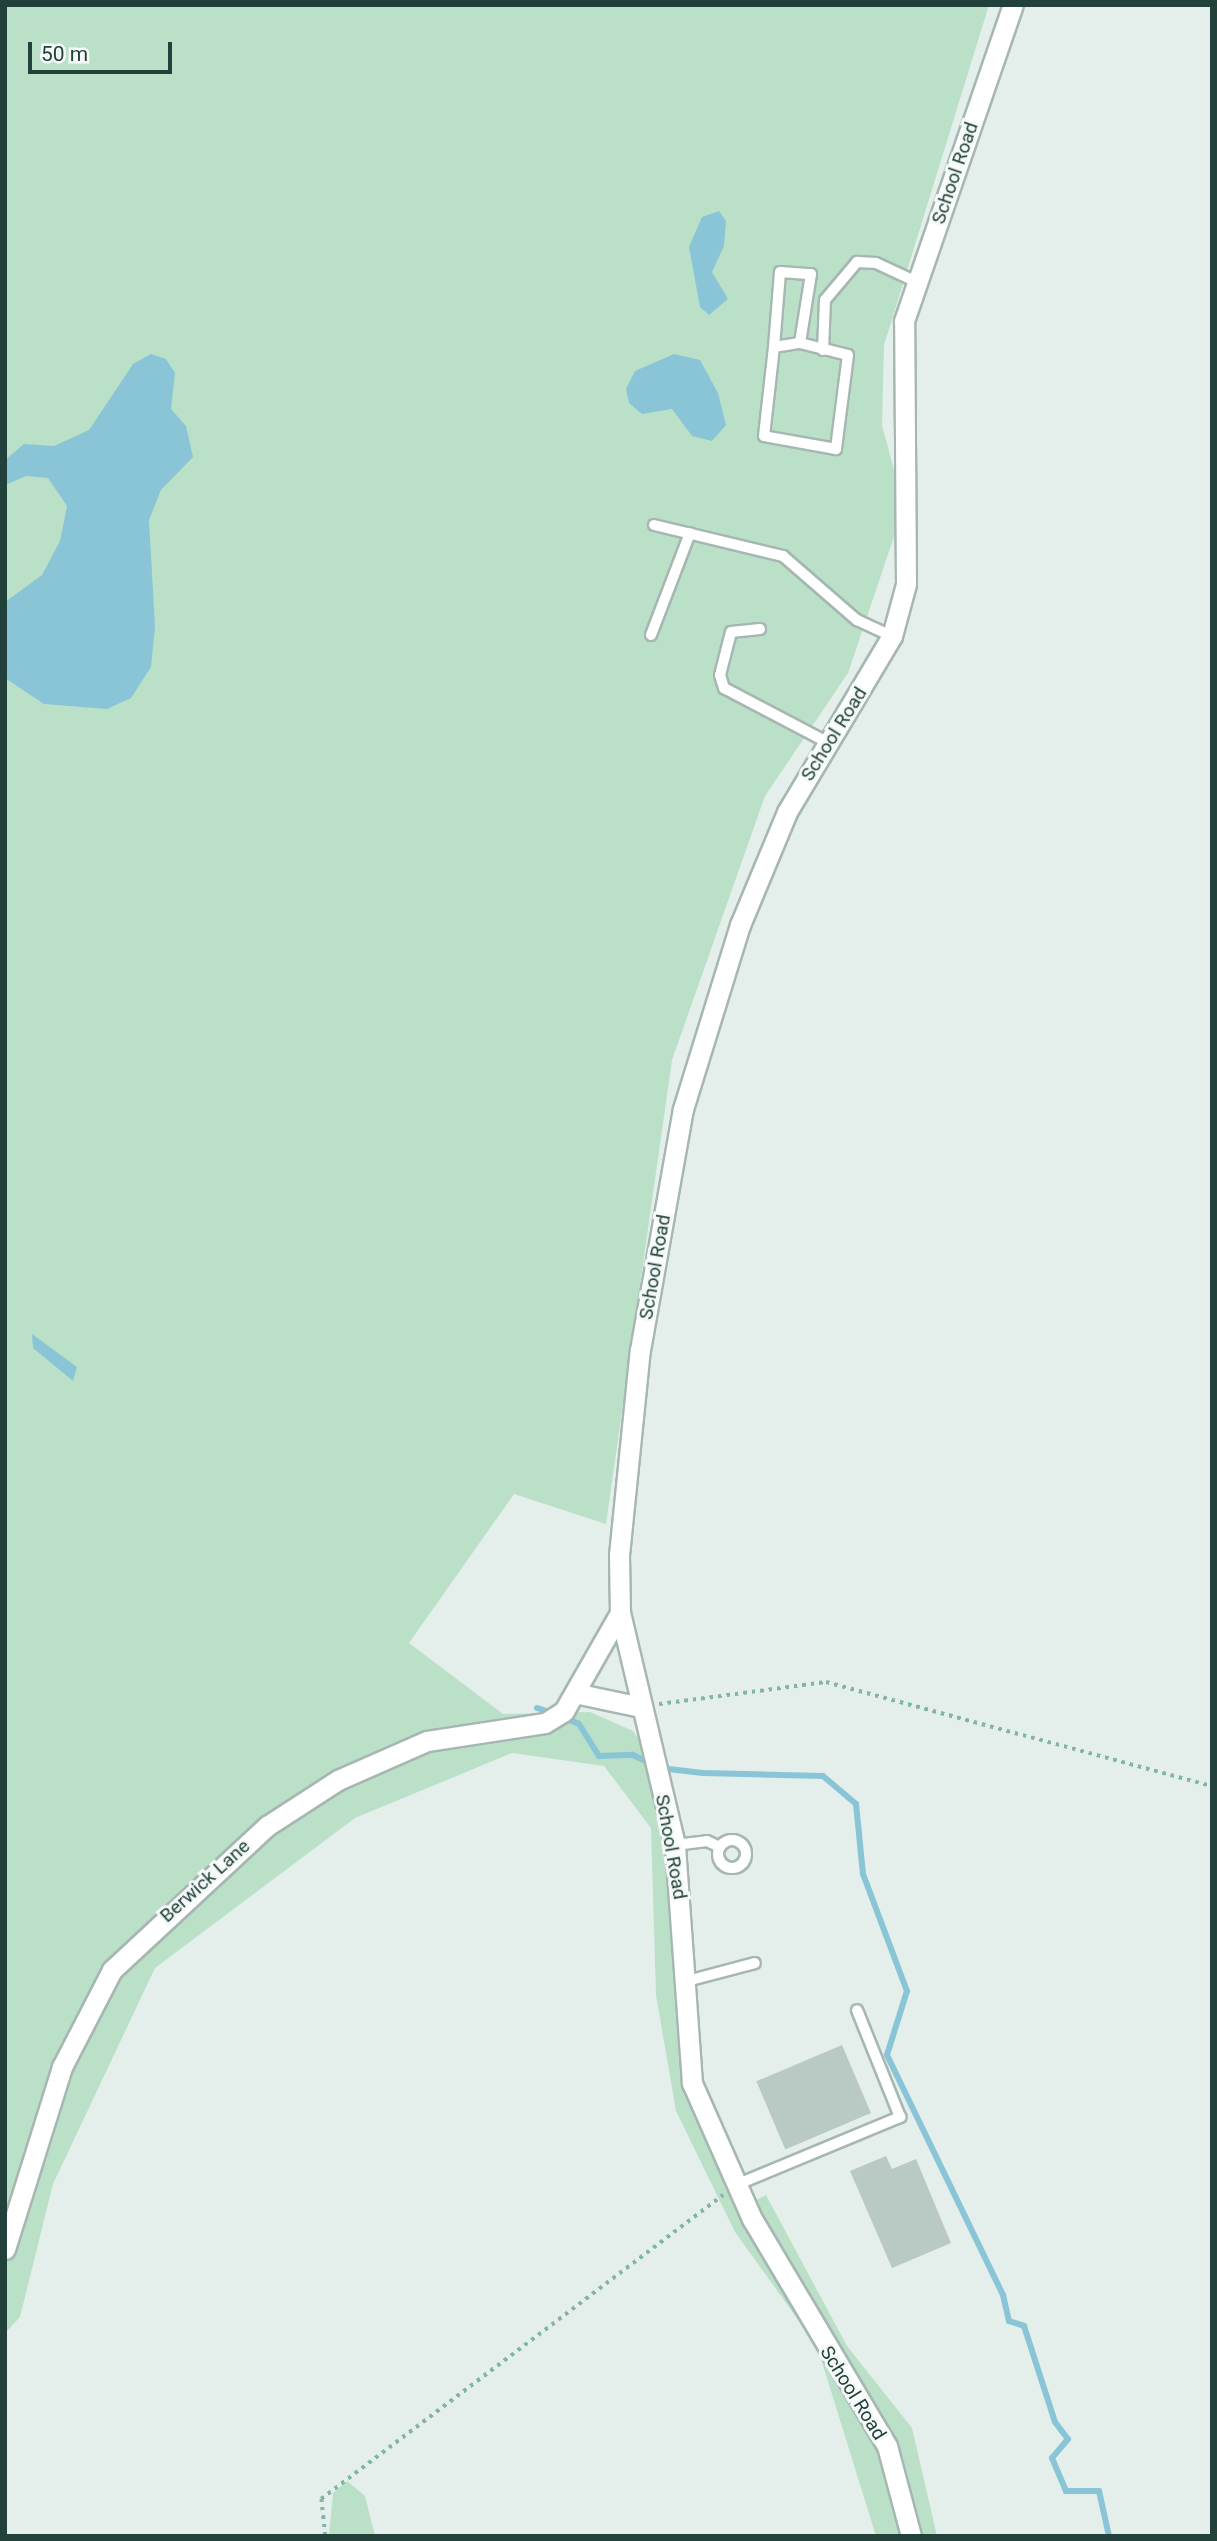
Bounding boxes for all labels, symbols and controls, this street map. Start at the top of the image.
scale bar [32,28,175,72]
text: 50 m [41,42,88,66]
street label: School Road [927,119,983,227]
street label: School Road [796,683,872,785]
street label: School Road [635,1213,675,1321]
street label: School Road [651,1793,691,1901]
street label: Berwick Lane [155,1835,255,1927]
street label: School Road [815,2342,891,2444]

